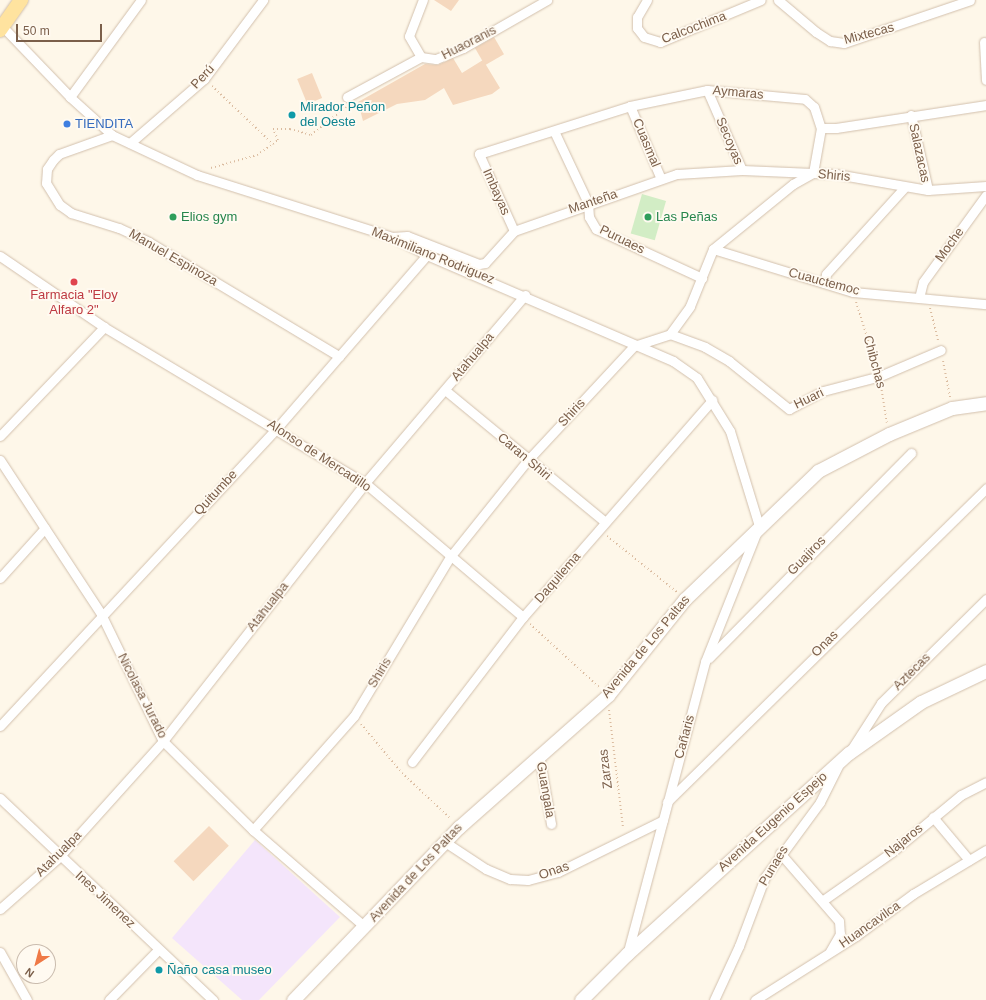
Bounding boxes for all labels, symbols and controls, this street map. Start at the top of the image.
street label: Calcochima [660,9,728,47]
scale bar [18,16,104,42]
street label: Mixtecas [842,20,896,48]
street label: Huaoranis [439,23,499,63]
text: 50 m [23,24,50,38]
street label: Perú [188,62,218,92]
street label: Aymaras [712,83,764,103]
place label: Mirador Peñon del Oeste [300,100,385,131]
marker: Mirador Peñon del Oeste [287,110,297,120]
street label: Secoyas [712,115,746,167]
place label: TIENDITA [75,116,133,132]
street label: Cuasmal [629,116,663,170]
marker: TIENDITA [62,119,72,129]
street label: Salazacas [905,122,933,184]
street label: Imbayas [479,166,513,218]
street label: Shiris [817,167,851,185]
street label: Manteña [567,186,619,218]
place label: Elios gym [181,209,237,225]
place label: Las Peñas [656,209,717,225]
marker: Elios gym [168,212,178,222]
marker: Las Peñas [643,212,653,222]
street label: Puruaes [597,222,647,258]
street label: Maximiliano Rodriguez [369,224,497,288]
street label: Moche [932,225,968,265]
street label: Manuel Espinoza [126,226,220,290]
street label: Cuauctemoc [787,265,861,299]
marker: Farmacia "Eloy Alfaro 2" [69,277,79,287]
place label: Farmacia "Eloy Alfaro 2" [30,288,118,319]
street label: Atahualpa [448,330,498,384]
street label: Chibchas [859,334,889,390]
street label: Huari [792,385,826,413]
street label: Shiris [555,396,589,430]
street label: Alonso de Mercadillo [264,417,374,495]
street label: Caran Shiri [494,430,554,484]
street label: Quitumbe [191,467,241,519]
street label: Guajiros [785,533,829,579]
street label: Daquilema [532,549,584,607]
street label: Atahualpa [244,579,292,635]
street label: Avenida de Los Paltas [599,593,693,701]
street label: Onas [808,627,842,661]
street label: Aztecas [890,650,934,694]
street label: Nicolasa Jurado [114,651,170,741]
street label: Shiris [365,655,395,691]
street label: Cañaris [672,713,698,761]
street label: Zarzas [596,748,616,790]
street label: Guangala [532,761,558,819]
street label: Avenida Eugenio Espejo [715,769,831,875]
street label: Avenida de Los Paltas [366,820,466,926]
street label: Najaros [882,821,926,861]
street label: Atahualpa [33,828,85,880]
street label: Punaes [756,843,792,889]
street label: Onas [537,859,571,883]
street label: Ines Jimenez [72,868,138,932]
street label: Huancavilca [837,898,903,952]
north arrow [16,944,56,984]
place label: Ñaño casa museo [167,962,272,978]
marker: Ñaño casa museo [154,965,164,975]
text: N [23,966,36,980]

